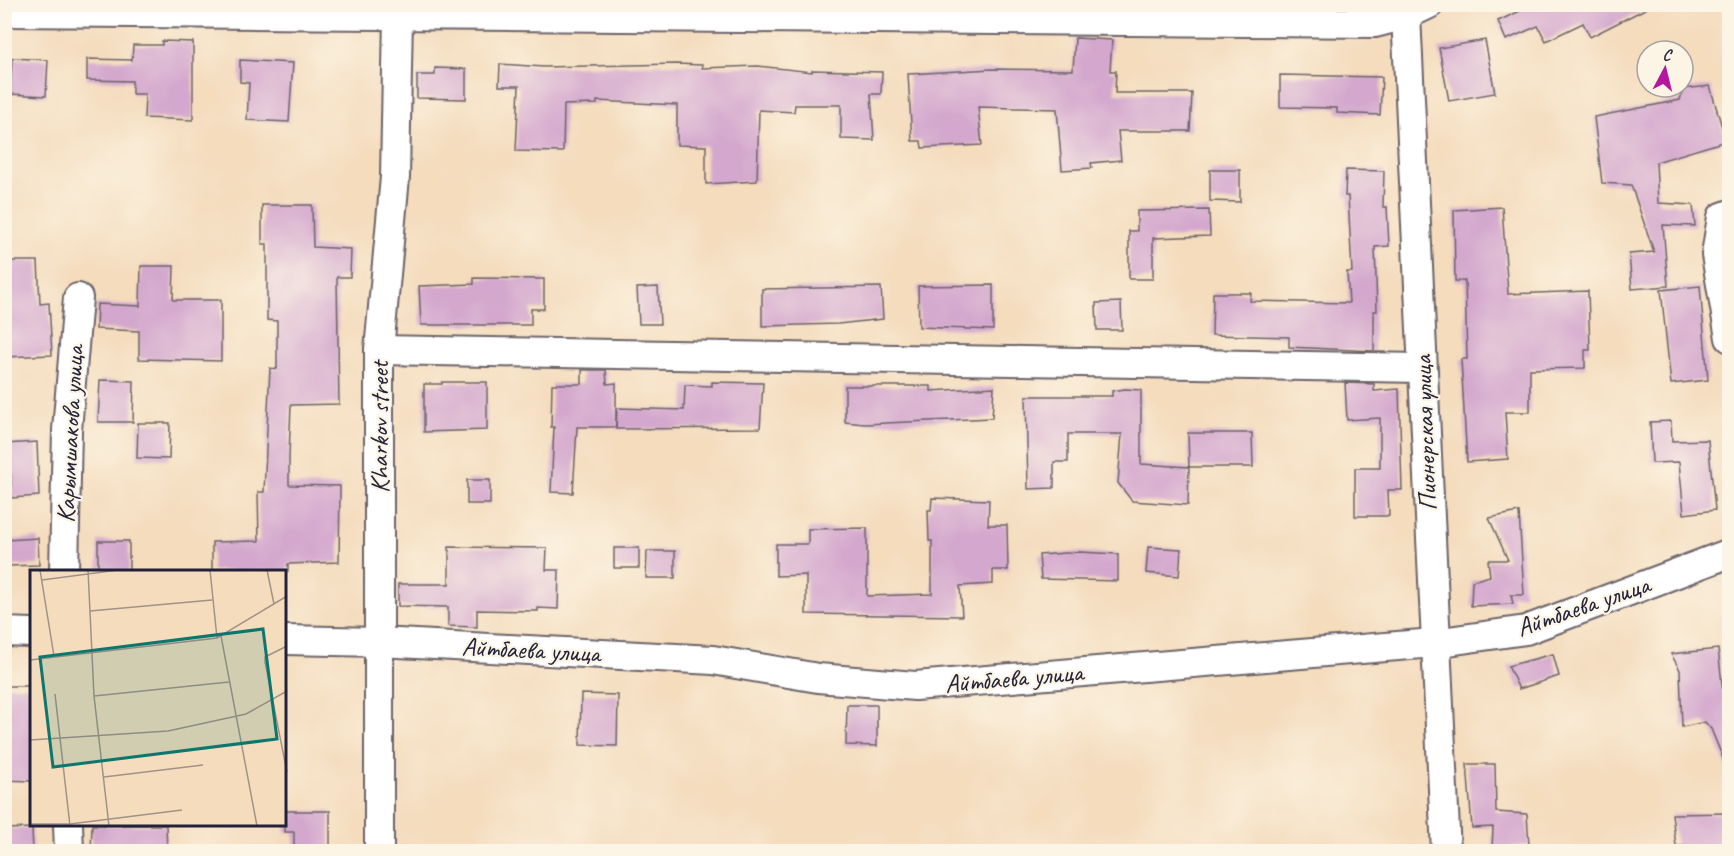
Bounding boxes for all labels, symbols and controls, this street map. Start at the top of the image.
north arrow [1635,39,1695,99]
text: С [1662,45,1674,66]
street label: Карымшакова улица [49,342,91,523]
street label: Пионерская улица [1406,353,1444,511]
street label: Kharkov street [363,359,396,493]
street label: Айтбаева улица [1512,567,1656,644]
inset map [30,570,286,826]
street label: Айтбаева улица [461,630,603,670]
street label: Айтбаева улица [944,655,1087,700]

